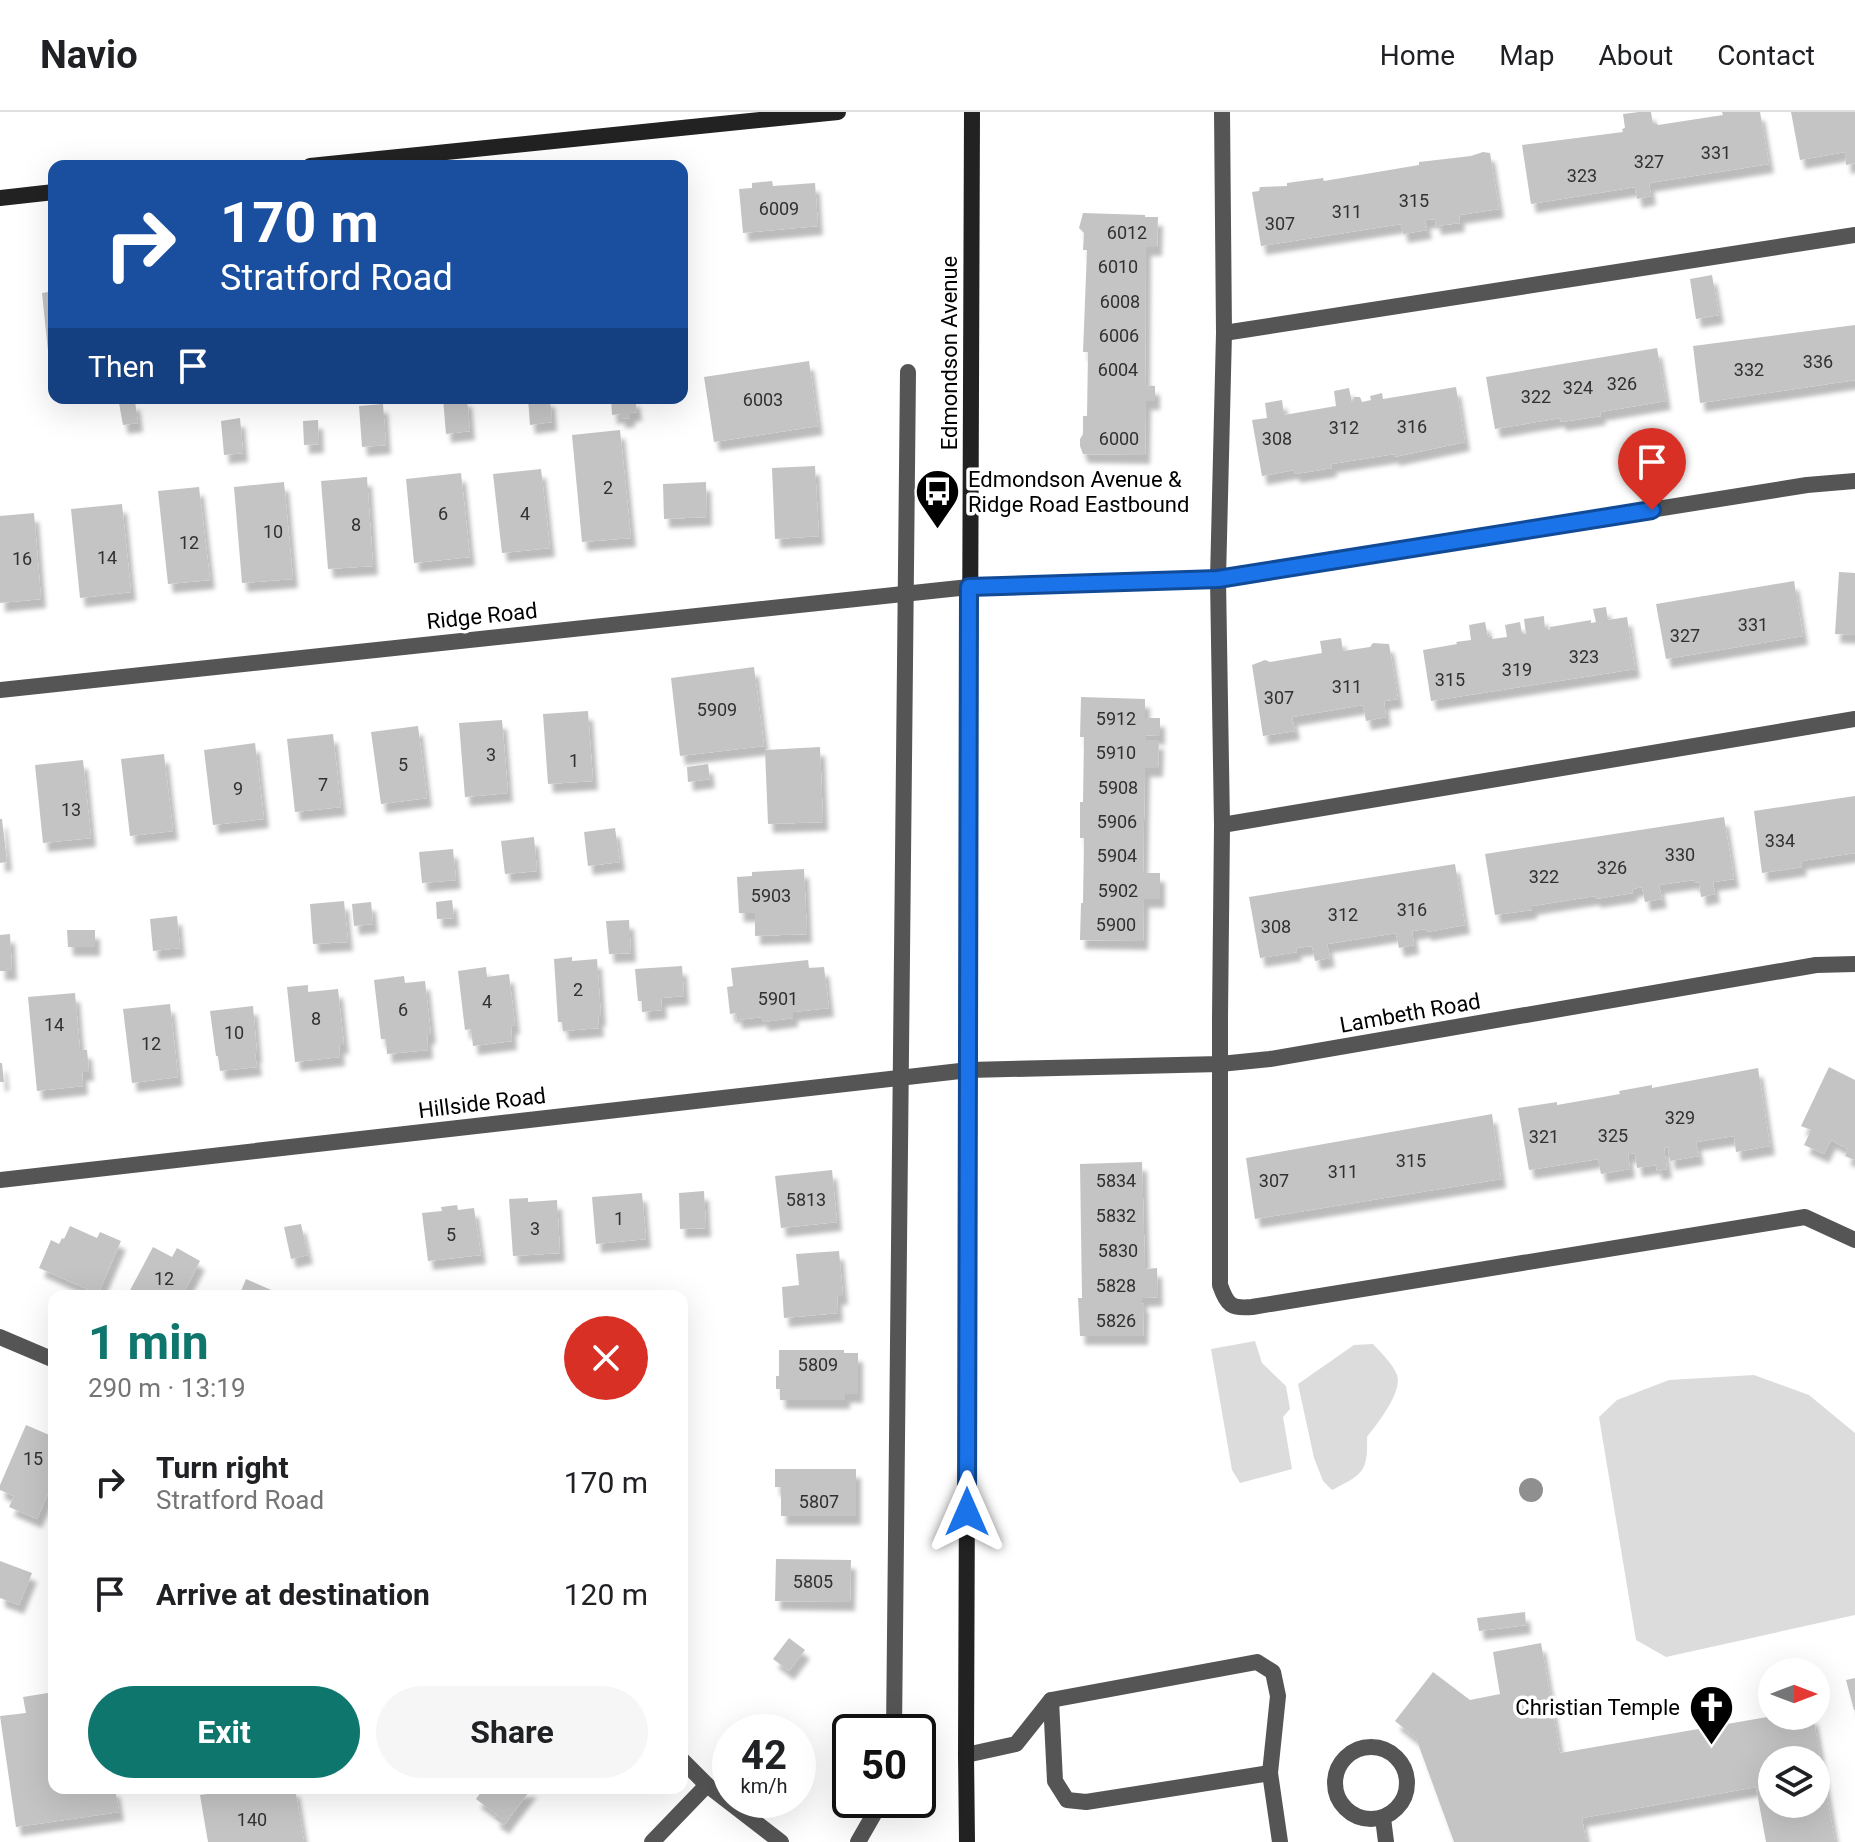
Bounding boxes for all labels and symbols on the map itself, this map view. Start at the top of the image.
house number: 331 [1701,142,1731,163]
house number: 327 [1634,151,1664,172]
house number: 323 [1567,165,1597,186]
house number: 315 [1399,190,1429,211]
house number: 6009 [759,198,799,219]
house number: 311 [1332,201,1362,222]
house number: 307 [1265,213,1295,234]
house number: 6012 [1107,222,1147,243]
street label: Edmondson Avenue [937,256,962,450]
house number: 6010 [1098,256,1138,277]
house number: 6008 [1100,291,1140,312]
house number: 6006 [1099,325,1139,346]
house number: 336 [1803,351,1833,372]
house number: 6004 [1098,359,1138,380]
house number: 332 [1734,359,1764,380]
house number: 326 [1607,373,1637,394]
house number: 324 [1563,377,1593,398]
house number: 322 [1521,386,1551,407]
house number: 6003 [743,389,783,410]
house number: 316 [1397,416,1427,437]
house number: 312 [1329,417,1359,438]
house number: 6000 [1099,428,1139,449]
house number: 308 [1262,428,1292,449]
pin [1618,428,1686,510]
place label: Edmondson Avenue & Ridge Road Eastbound [968,467,1189,517]
bus stop icon: Edmondson Avenue & Ridge Road Eastbound [913,468,961,531]
house number: 2 [603,477,613,498]
house number: 6 [438,503,448,524]
house number: 4 [520,503,530,524]
house number: 8 [351,514,361,535]
house number: 10 [263,521,283,542]
house number: 12 [179,532,199,553]
house number: 14 [97,547,117,568]
house number: 16 [12,548,32,569]
street label: Ridge Road [425,598,539,634]
house number: 331 [1738,614,1768,635]
house number: 327 [1670,625,1700,646]
house number: 323 [1569,646,1599,667]
house number: 319 [1502,659,1532,680]
house number: 315 [1435,669,1465,690]
house number: 311 [1332,676,1362,697]
house number: 307 [1264,687,1294,708]
house number: 5909 [697,699,737,720]
house number: 5912 [1096,708,1136,729]
house number: 5910 [1096,742,1136,763]
house number: 3 [486,744,496,765]
house number: 1 [569,750,579,771]
house number: 5 [398,754,408,775]
house number: 7 [318,774,328,795]
house number: 5908 [1098,777,1138,798]
house number: 9 [233,778,243,799]
house number: 13 [61,799,81,820]
house number: 5906 [1097,811,1137,832]
house number: 334 [1765,830,1795,851]
house number: 330 [1665,844,1695,865]
house number: 5904 [1097,845,1137,866]
house number: 326 [1597,857,1627,878]
house number: 322 [1529,866,1559,887]
house number: 5902 [1098,880,1138,901]
house number: 5903 [751,885,791,906]
house number: 316 [1397,899,1427,920]
house number: 312 [1328,904,1358,925]
house number: 5900 [1096,914,1136,935]
house number: 308 [1261,916,1291,937]
house number: 2 [573,979,583,1000]
house number: 5901 [758,988,798,1009]
street label: Lambeth Road [1338,988,1482,1038]
house number: 4 [482,991,492,1012]
house number: 6 [398,999,408,1020]
house number: 8 [311,1008,321,1029]
house number: 14 [44,1014,64,1035]
house number: 10 [224,1022,244,1043]
house number: 12 [141,1033,161,1054]
street label: Hillside Road [417,1083,547,1123]
house number: 329 [1665,1107,1695,1128]
house number: 325 [1598,1125,1628,1146]
house number: 321 [1529,1126,1559,1147]
house number: 315 [1396,1150,1426,1171]
house number: 311 [1328,1161,1358,1182]
house number: 5834 [1096,1170,1136,1191]
house number: 307 [1259,1170,1289,1191]
house number: 5813 [786,1189,826,1210]
house number: 5832 [1096,1205,1136,1226]
house number: 1 [614,1208,624,1229]
house number: 3 [530,1218,540,1239]
house number: 5 [446,1224,456,1245]
house number: 5830 [1098,1240,1138,1261]
house number: 12 [154,1268,174,1289]
house number: 5828 [1096,1275,1136,1296]
house number: 5826 [1096,1310,1136,1331]
house number: 5809 [798,1354,838,1375]
house number: 15 [23,1448,43,1469]
position arrow [925,1470,1009,1554]
house number: 5807 [799,1491,839,1512]
house number: 5805 [793,1571,833,1592]
north arrow [1758,1658,1830,1730]
church icon: Christian Temple [1687,1683,1735,1746]
place label: Christian Temple [1515,1695,1680,1720]
speed limit sign: 50 [832,1714,936,1818]
house number: 140 [237,1809,267,1830]

